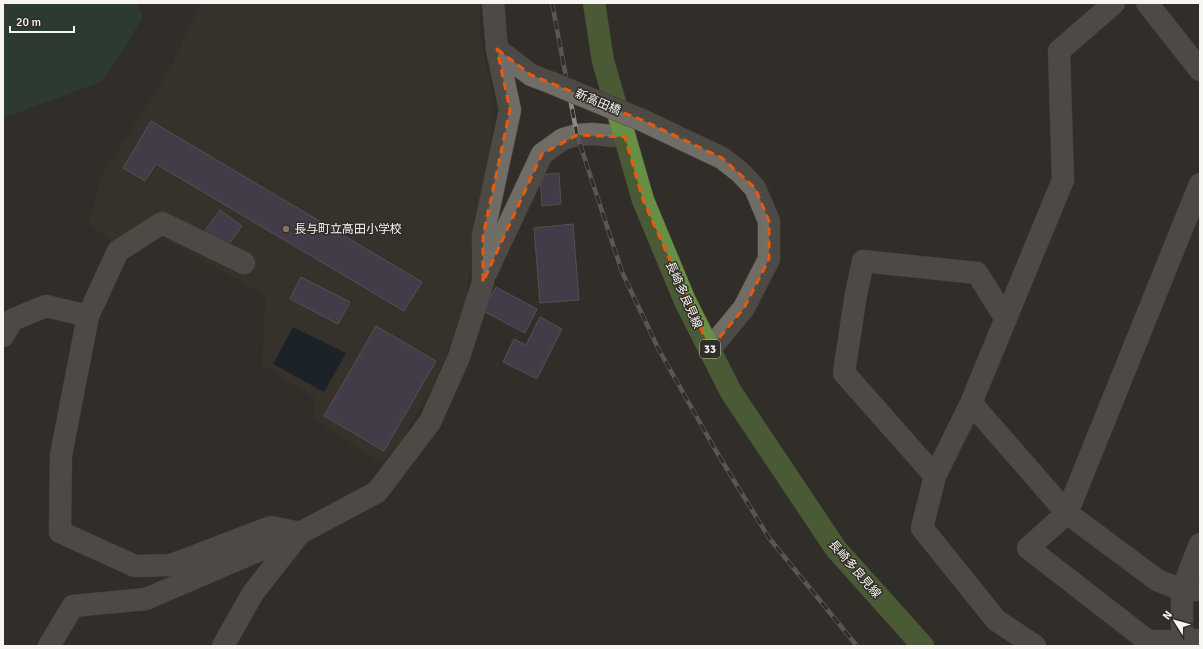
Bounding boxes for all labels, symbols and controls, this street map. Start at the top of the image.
scale bar [10,8,74,34]
text: 20 m [16,15,41,30]
street label: 新高田橋 [573,86,623,119]
place label: 長与町立高田小学校 [294,222,402,237]
marker: 長与町立高田小学校 [281,224,291,234]
street label: 長崎多良見線 [662,259,705,331]
road number: 33 [700,340,720,358]
street label: 長崎多良見線 [825,537,884,601]
north arrow [1155,601,1195,641]
text: N [1160,608,1175,622]

